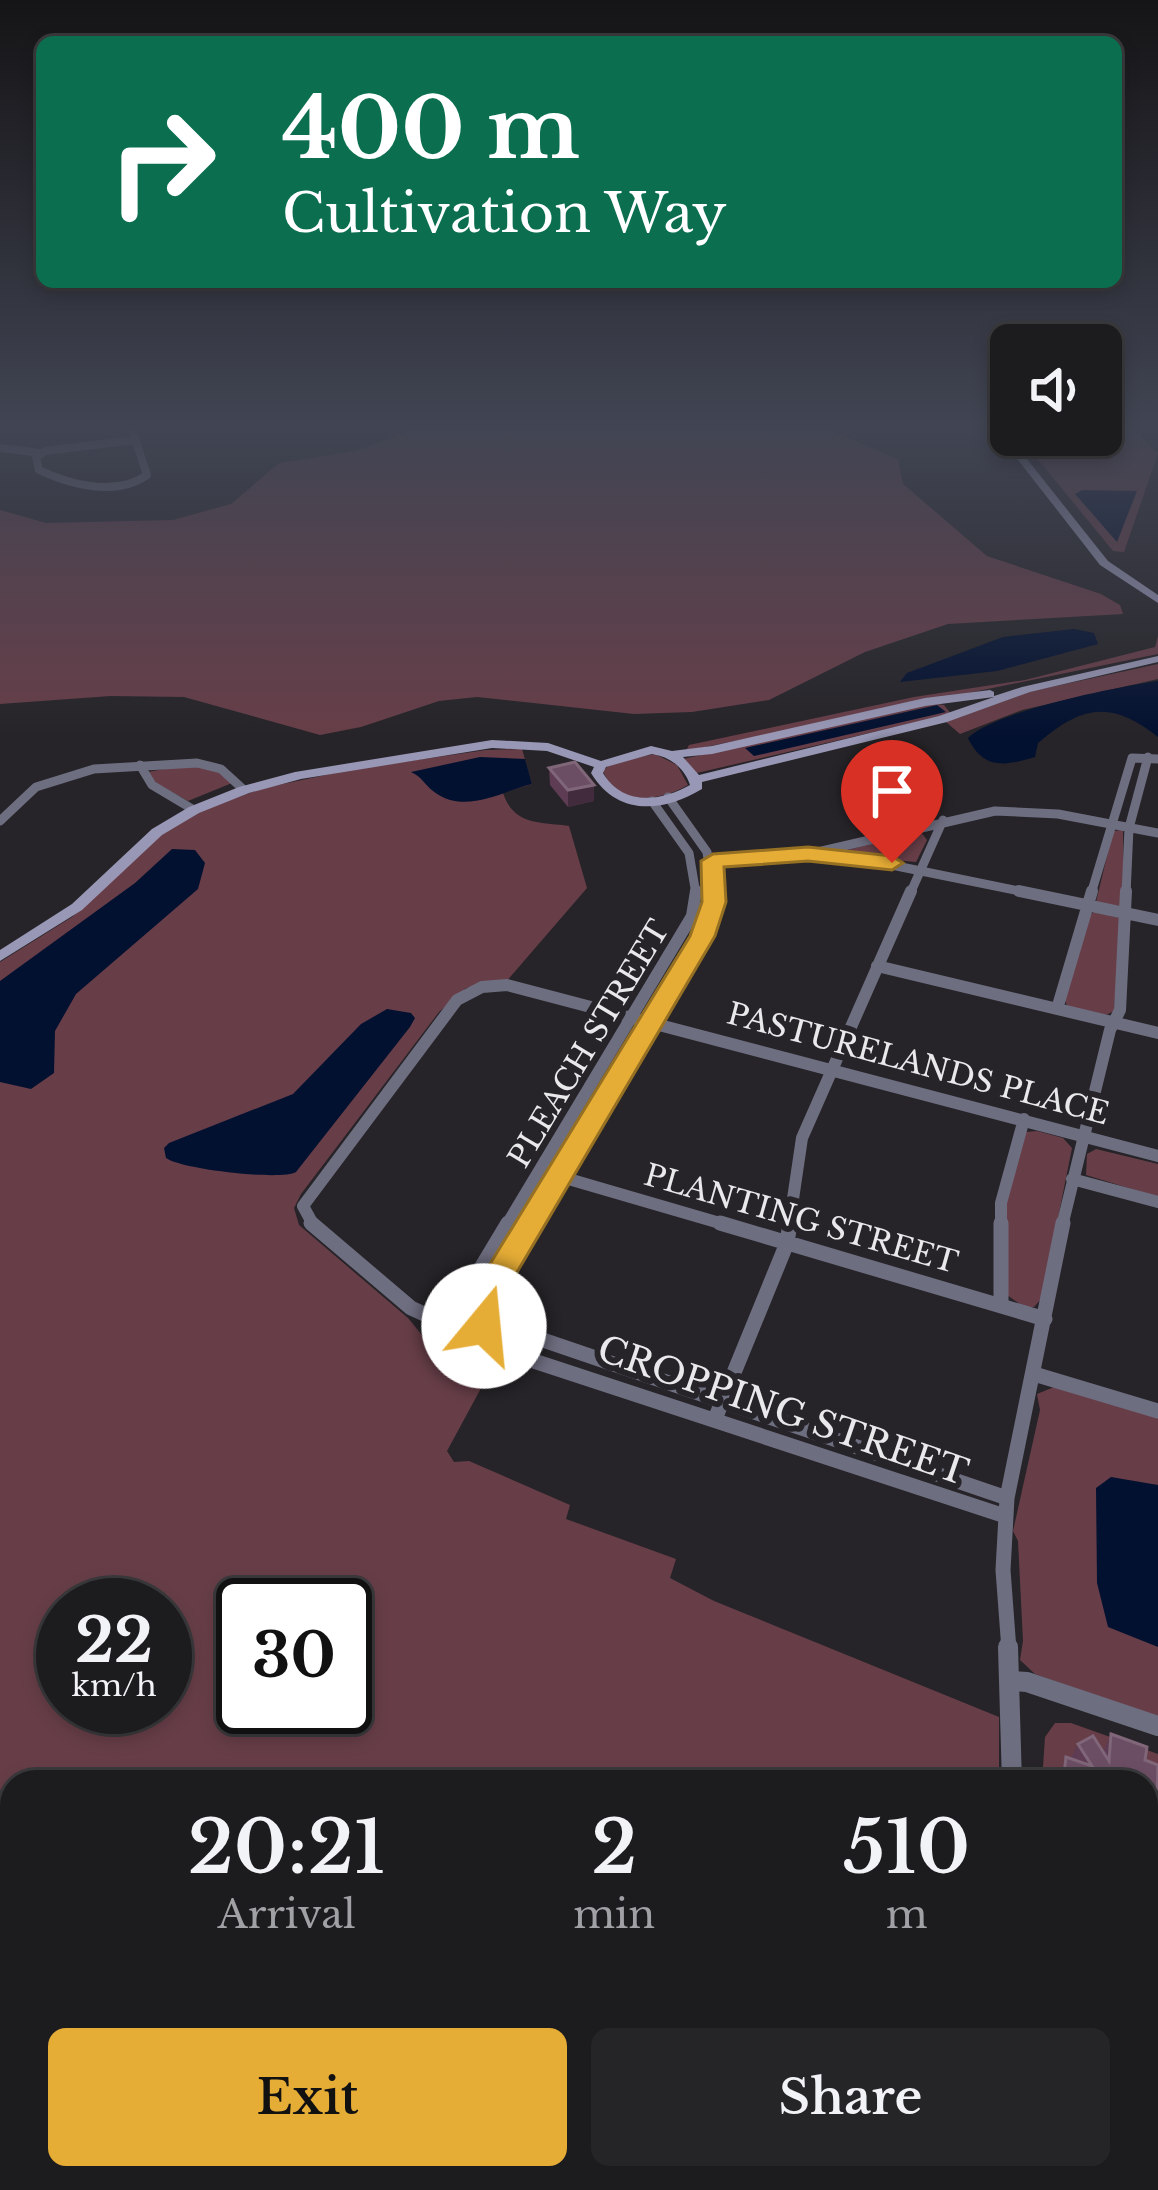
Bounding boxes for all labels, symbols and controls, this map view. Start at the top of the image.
text: 400 m [282,77,580,181]
icon: right [84,84,240,240]
text: Cultivation Way [282,180,727,247]
map controls [990,324,1122,456]
button: sound [990,324,1122,456]
pin [841,740,943,863]
icon: arrive [859,758,925,824]
street label: PLEACH STREET [500,913,677,1174]
street label: PASTURELANDS PLACE [723,995,1113,1132]
street label: PLANTING STREET [640,1156,962,1281]
position arrow [421,1263,547,1389]
street label: CROPPING STREET [592,1326,974,1495]
speed limit sign: 30 [216,1578,372,1734]
text: 22 [75,1604,153,1678]
text: km/h [71,1667,157,1704]
text: 20:21 [188,1803,385,1892]
text: 2 [591,1803,637,1892]
text: 510 [843,1803,970,1892]
text: Arrival [218,1890,356,1939]
text: min [573,1890,655,1939]
text: m [886,1890,928,1939]
button: Exit [48,2028,567,2166]
button: Share [591,2028,1110,2166]

